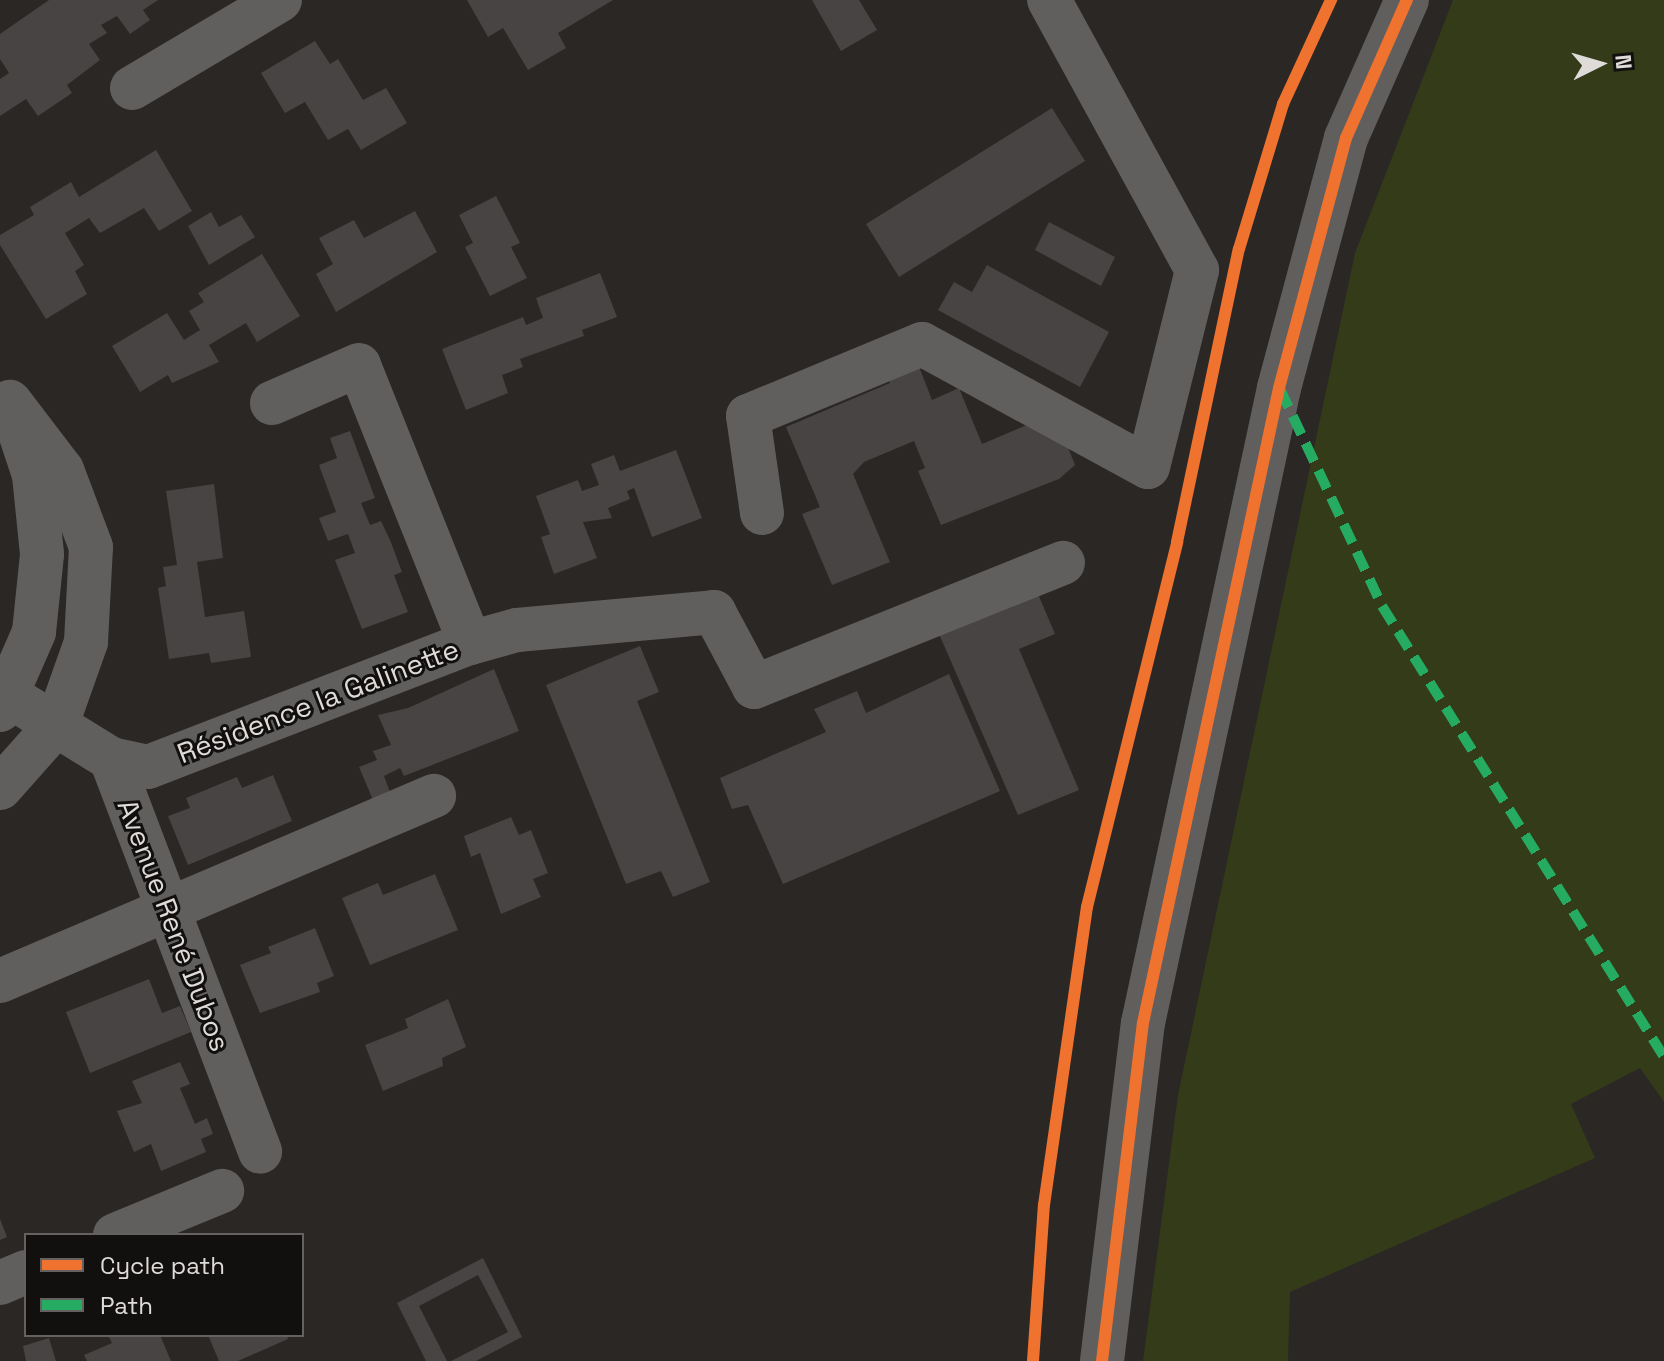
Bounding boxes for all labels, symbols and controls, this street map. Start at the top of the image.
north arrow [1560,24,1640,104]
text: N [1609,53,1638,70]
street label: Résidence la Galinette [172,632,464,770]
street label: Avenue René Dubos [110,794,238,1056]
legend [24,1233,304,1337]
text: Cycle path [100,1250,225,1281]
text: Path [100,1290,153,1321]

